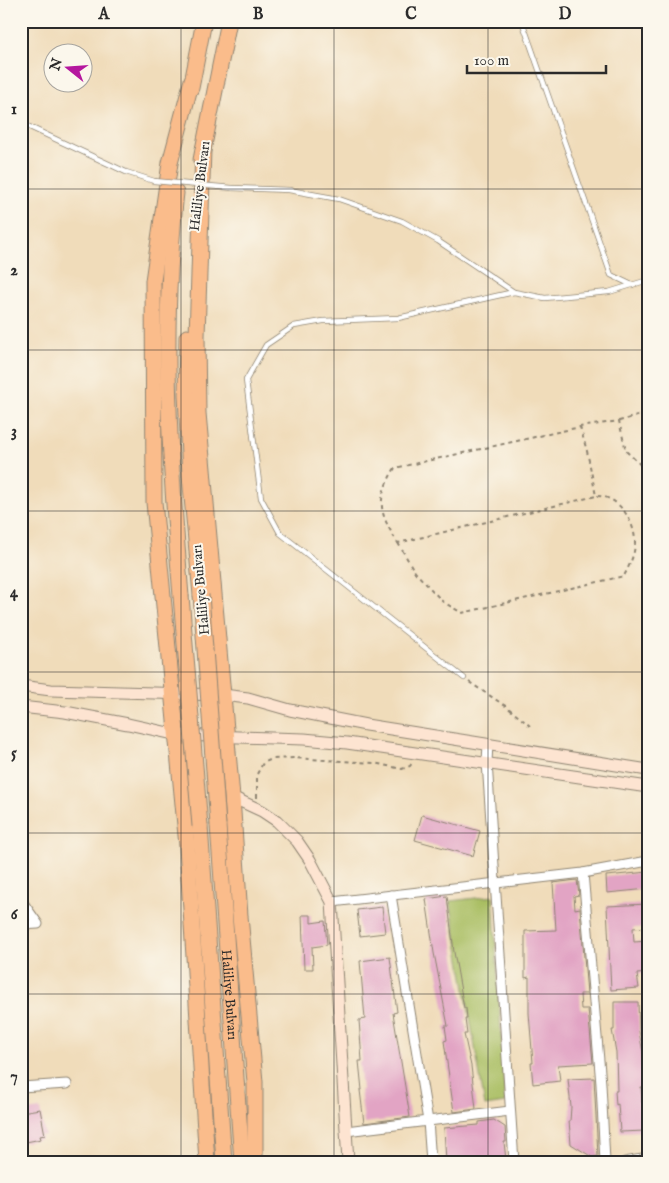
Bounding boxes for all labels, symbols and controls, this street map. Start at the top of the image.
text: A [98,5,111,25]
text: B [253,5,264,25]
text: C [405,5,417,25]
text: D [559,5,572,25]
north arrow [42,42,92,92]
scale bar [467,42,605,74]
text: 100 m [474,51,510,70]
text: N [46,56,67,74]
text: 1 [11,100,17,120]
street label: Haliliye Bulvarı [186,140,214,232]
text: 2 [10,261,18,281]
text: 3 [11,422,17,442]
street label: Haliliye Bulvarı [188,544,214,636]
text: 4 [10,583,19,603]
text: 5 [11,744,17,764]
text: 6 [11,905,19,925]
street label: Haliliye Bulvarı [217,949,241,1041]
text: 7 [10,1067,18,1087]

